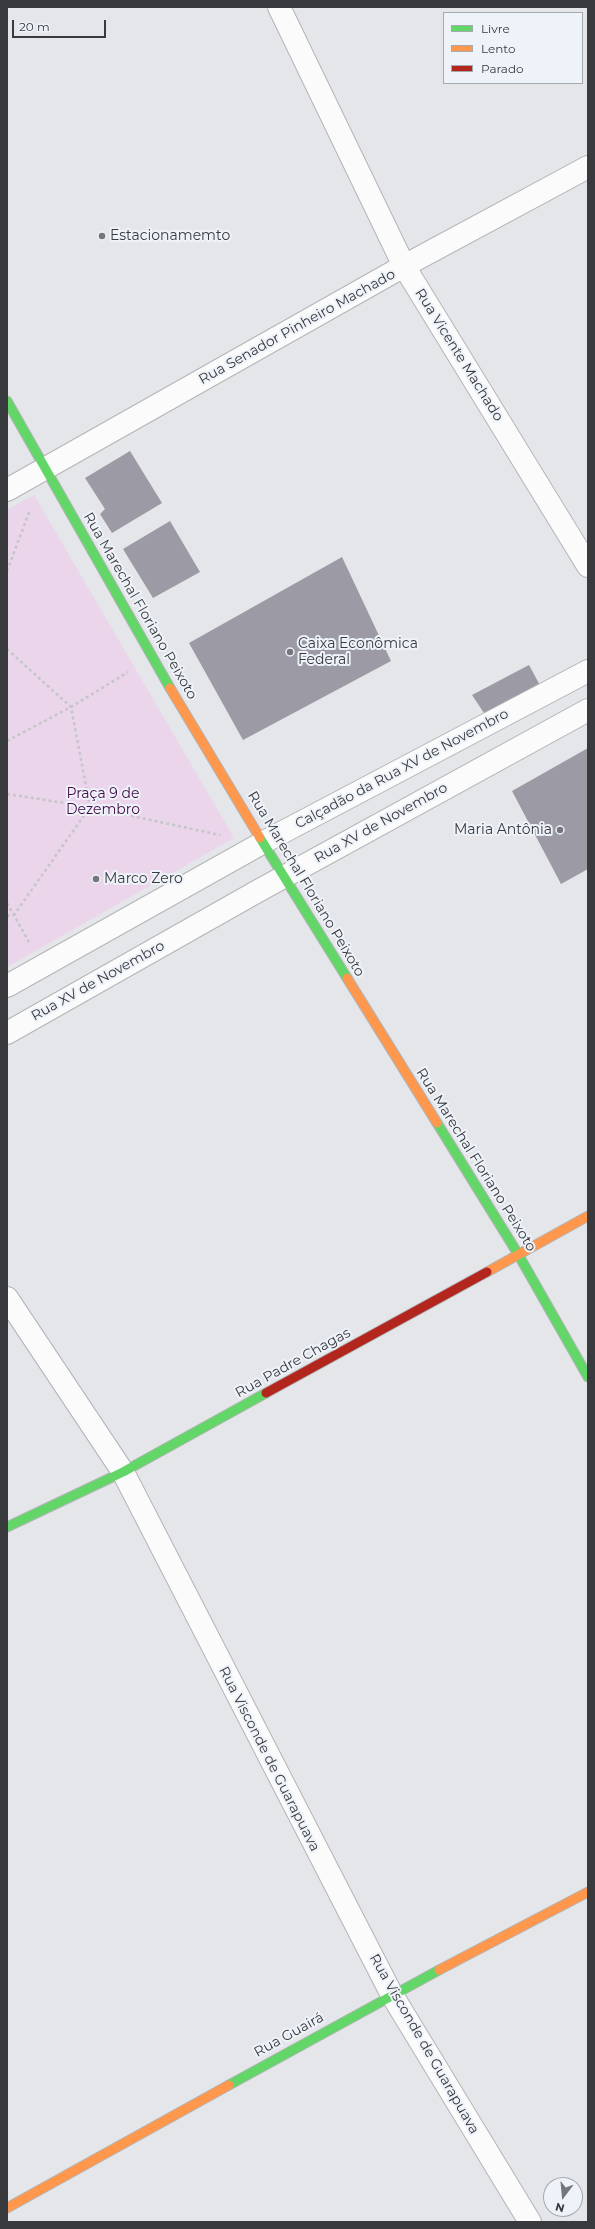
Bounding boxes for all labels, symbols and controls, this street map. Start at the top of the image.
scale bar [14,12,108,38]
legend [443,12,583,84]
text: 20 m [19,19,50,34]
text: Livre [481,21,510,36]
text: Lento [481,41,516,56]
text: Parado [481,61,524,76]
place label: Estacionamemto [110,228,230,244]
marker: Estacionamemto [97,231,107,241]
street label: Rua Senador Pinheiro Machado [196,266,398,388]
street label: Rua Vicente Machado [411,286,507,424]
street label: Rua Marechal Floriano Peixoto [79,510,201,702]
place label: Caixa Econômica Federal [298,636,418,668]
marker: Caixa Econômica Federal [285,647,295,657]
street label: Calçadão da Rua XV de Novembro [292,705,512,833]
street label: Rua XV de Novembro [311,779,451,867]
park label: Praça 9 de Dezembro [66,786,140,818]
street label: Rua Marechal Floriano Peixoto [244,788,368,980]
place label: Maria Antônia [454,822,552,838]
marker: Maria Antônia [555,825,565,835]
place label: Marco Zero [104,871,183,887]
marker: Marco Zero [91,874,101,884]
street label: Rua XV de Novembro [28,937,168,1025]
street label: Rua Marechal Floriano Peixoto [412,1065,540,1255]
street label: Rua Padre Chagas [233,1324,353,1402]
street label: Rua Visconde de Guarapuava [215,1664,323,1854]
street label: Rua Visconde de Guarapuava [365,1951,483,2137]
street label: Rua Guairá [251,2009,327,2061]
north arrow [543,2177,583,2217]
text: N [554,2200,566,2216]

